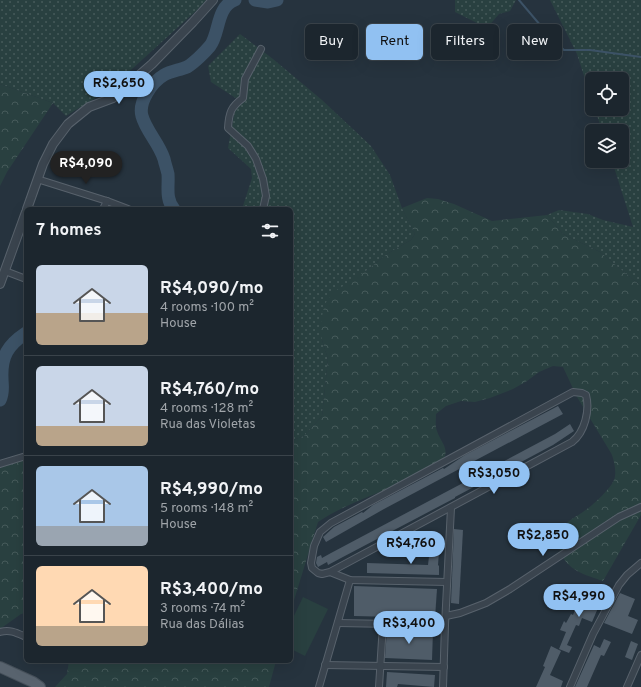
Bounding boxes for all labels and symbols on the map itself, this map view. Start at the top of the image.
pin: R$2,650 [82,71,156,105]
pin: R$4,090 [49,151,123,185]
pin: R$3,050 [457,461,531,495]
pin: R$2,850 [506,523,580,557]
pin: R$4,760 [374,531,448,565]
pin: R$4,990 [542,584,616,618]
pin: R$3,400 [372,611,446,645]

